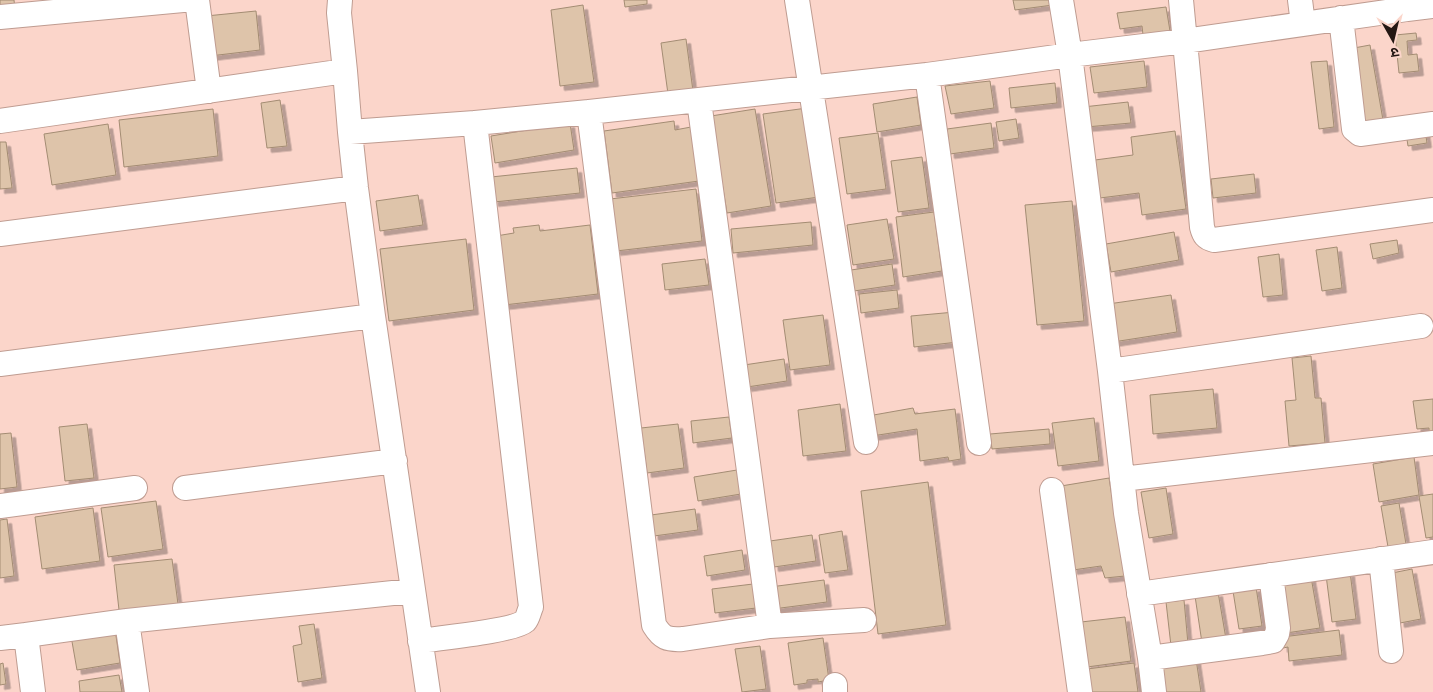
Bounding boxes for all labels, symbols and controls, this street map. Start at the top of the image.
north arrow [1368,15,1418,65]
text: उ [1389,44,1400,61]

